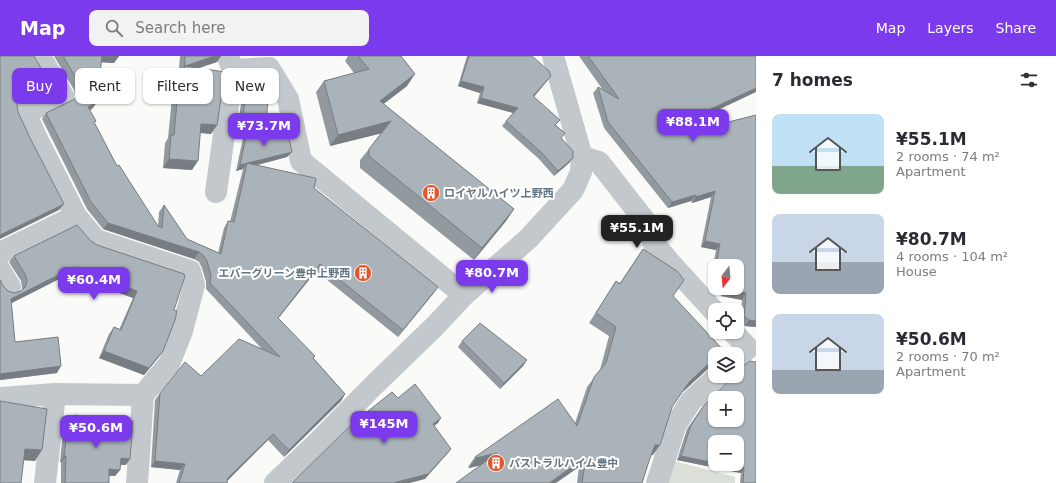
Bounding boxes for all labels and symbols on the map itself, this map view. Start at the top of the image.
pin: ¥88.1M [660,109,726,143]
pin: ¥73.7M [231,113,297,147]
building icon: ロイヤルハイツ上野西 [421,183,441,203]
place label: ロイヤルハイツ上野西 [444,187,553,200]
pin: ¥55.1M [604,215,670,249]
north arrow [708,259,744,295]
pin: ¥80.7M [459,260,525,294]
building icon: エバーグリーン豊中上野西 [353,263,373,283]
pin: ¥60.4M [61,267,127,301]
place label: エバーグリーン豊中上野西 [219,267,350,280]
pin: ¥145M [356,411,412,445]
pin: ¥50.6M [63,415,129,449]
building icon: パストラルハイム豊中 [486,453,506,473]
place label: パストラルハイム豊中 [509,457,619,470]

